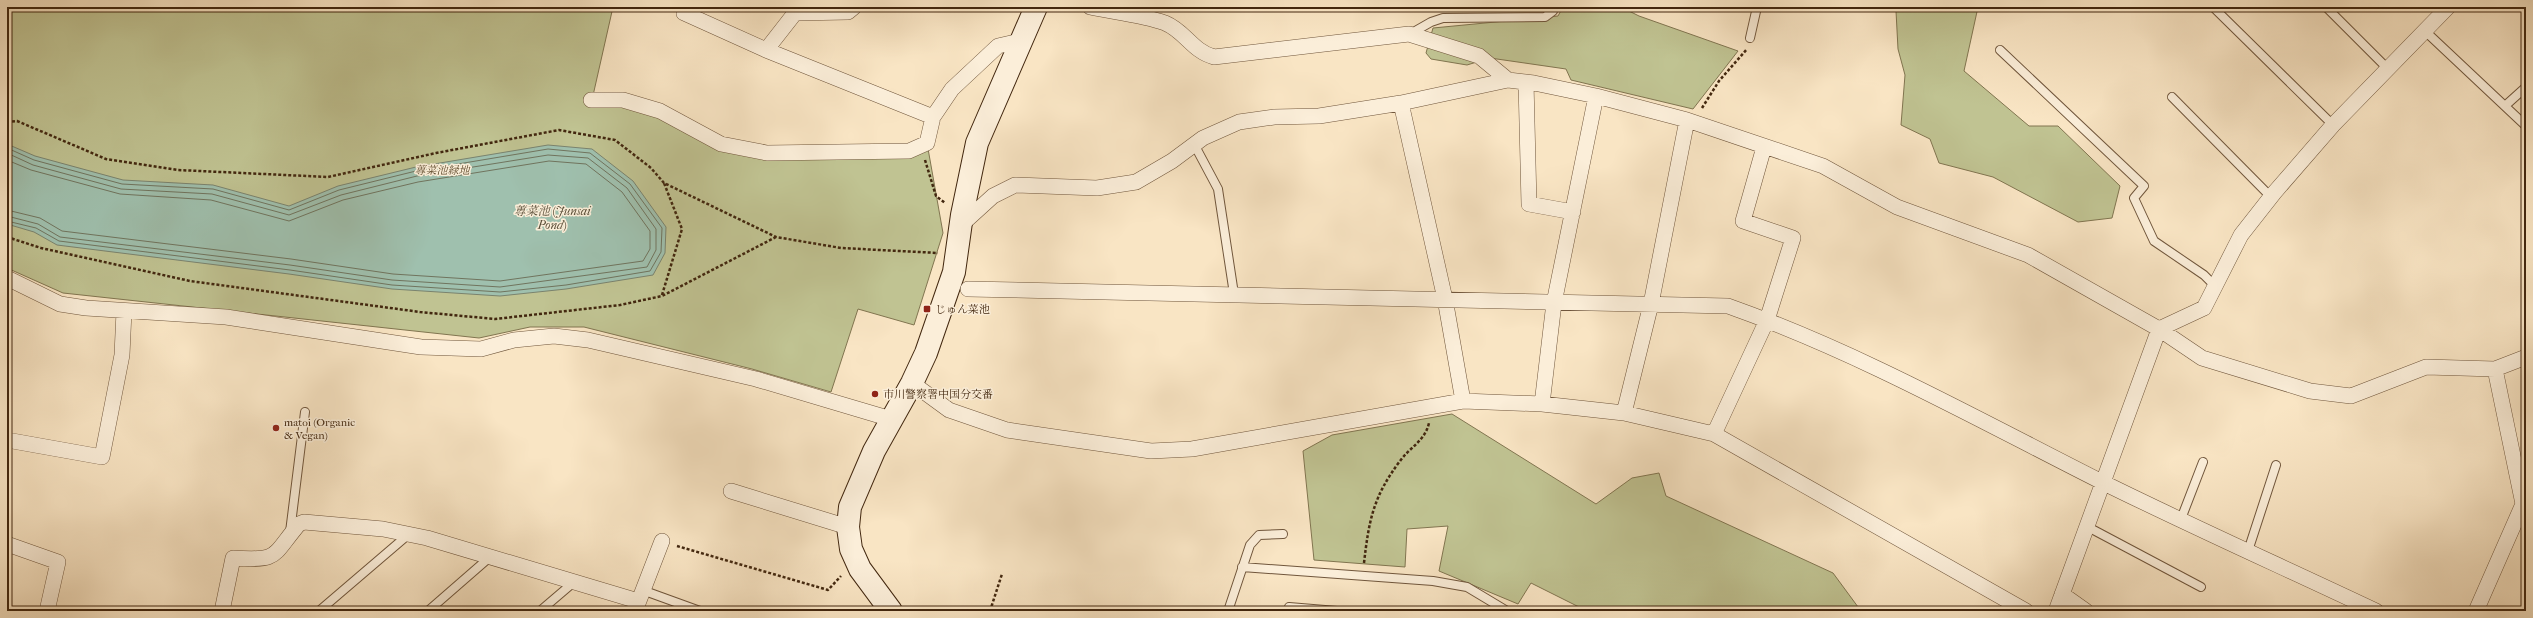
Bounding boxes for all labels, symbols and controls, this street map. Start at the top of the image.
park label: 蓴菜池緑地 [415,164,470,177]
water label: 蓴菜池 (Junsai Pond) [514,204,592,232]
place label: じゅん菜池 [935,303,990,316]
marker: じゅん菜池 [922,304,932,314]
place label: 市川警察署中国分交番 [883,388,993,401]
marker: 市川警察署中国分交番 [870,389,880,399]
place label: matoi (Organic & Vegan) [284,416,355,442]
marker: matoi (Organic & Vegan) [271,423,281,433]

